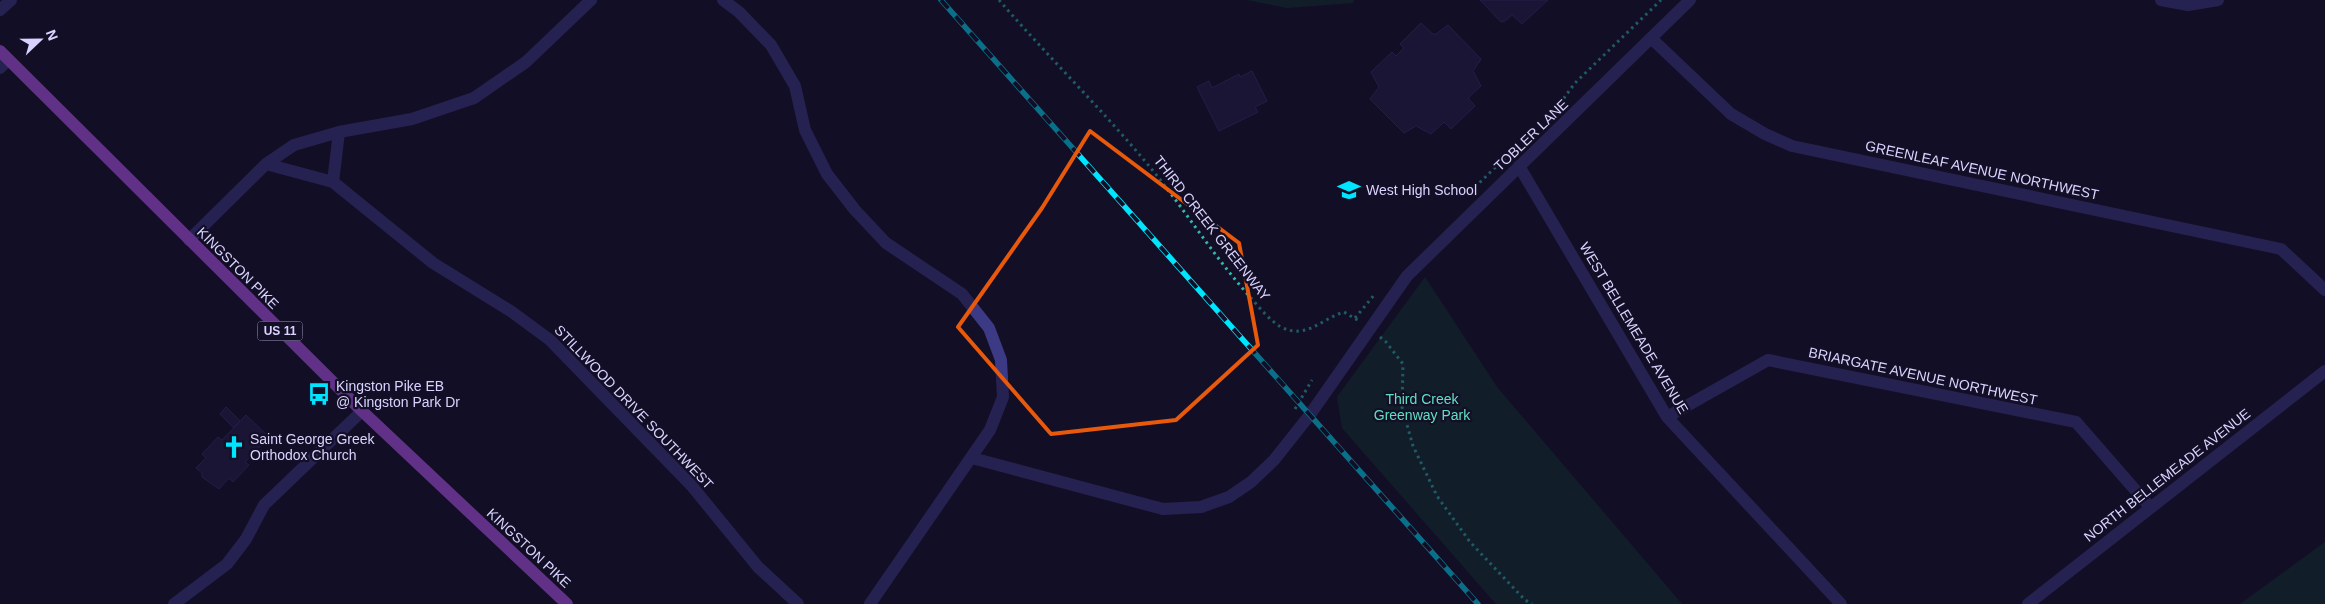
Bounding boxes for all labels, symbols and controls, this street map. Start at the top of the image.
north arrow [15,15,65,65]
text: N [43,27,61,43]
street label: TOBLER LANE [1491,96,1571,174]
street label: GREENLEAF AVENUE NORTHWEST [1864,137,2101,203]
street label: THIRD CREEK GREENWAY [1151,153,1274,304]
school or university icon: West High School [1336,177,1362,203]
place label: West High School [1366,182,1477,198]
street label: KINGSTON PIKE [194,224,282,312]
street label: WEST BELLEMEADE AVENUE [1576,239,1692,417]
road number: US 11 [258,322,302,341]
street label: STILLWOOD DRIVE SOUTHWEST [551,322,717,493]
street label: BRIARGATE AVENUE NORTHWEST [1807,344,2039,408]
place label: Kingston Pike EB @ Kingston Park Dr [336,378,460,410]
bus stop icon: Kingston Pike EB @ Kingston Park Dr [306,381,332,407]
park label: Third Creek Greenway Park [1374,391,1471,423]
street label: NORTH BELLEMEADE AVENUE [2081,405,2253,545]
place label: Saint George Greek Orthodox Church [250,431,376,463]
church icon: Saint George Greek Orthodox Church [221,434,247,460]
street label: KINGSTON PIKE [484,505,574,591]

